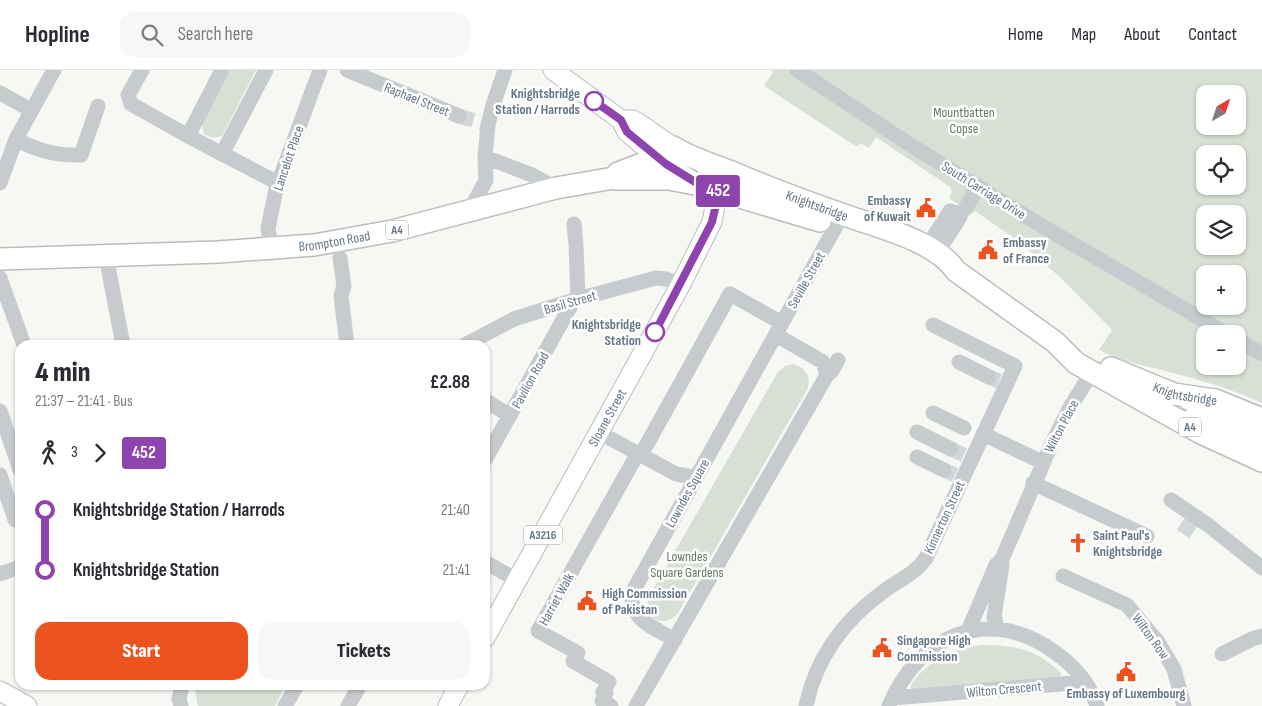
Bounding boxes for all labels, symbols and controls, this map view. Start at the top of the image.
search box [120,12,470,57]
text: Hopline [25,20,90,49]
icon: search [138,21,166,49]
text: Search here [178,23,253,46]
text: Home [1008,24,1043,45]
text: Map [1071,24,1096,45]
text: About [1124,24,1160,45]
text: Contact [1188,24,1237,45]
street label: Raphael Street [382,79,452,120]
place label: Knightsbridge Station / Harrods [495,85,580,118]
north arrow [1196,85,1246,135]
map controls [1196,85,1246,375]
marker: Knightsbridge Station / Harrods [584,91,604,111]
park label: Mountbatten Copse [933,104,995,137]
street label: Lancelot Place [269,123,308,193]
button: locate [1196,145,1246,195]
street label: South Carriage Drive [939,158,1029,223]
line badge: 452 [689,175,747,207]
text: 452 [706,180,730,201]
street label: Knightsbridge [783,187,850,225]
place label: Embassy of Kuwait [864,192,911,225]
public building icon: Embassy of Kuwait [915,197,937,219]
button: layers [1196,205,1246,255]
road number: A4 [386,220,408,240]
street label: Brompton Road [298,227,372,255]
place label: Embassy of France [1003,234,1049,267]
public building icon: Embassy of France [977,239,999,261]
street label: Seville Street [784,249,829,312]
button: + [1196,265,1246,315]
street label: Basil Street [542,287,598,318]
place label: Knightsbridge Station [572,316,641,349]
marker: Knightsbridge Station [645,322,665,342]
button: − [1196,325,1246,375]
street label: Pavilion Road [508,349,553,411]
text: 4 min [35,356,90,389]
text: £2.88 [430,371,470,394]
street label: Knightsbridge [1150,378,1218,409]
street label: Sloane Street [585,386,630,450]
text: 21:37 – 21:41 · Bus [35,392,133,411]
street label: Wilton Place [1040,397,1082,456]
road number: A4 [1179,418,1201,437]
icon: walk [35,439,63,467]
icon: forward [86,439,114,467]
text: 452 [132,442,156,463]
text: 3 [71,443,78,462]
street label: Lowndes Square [662,456,713,531]
street label: Kinnerton Street [920,478,969,556]
text: Knightsbridge Station / Harrods [73,499,285,522]
text: 21:40 [441,501,470,520]
road number: A3216 [524,526,562,544]
place label: Saint Paul's Knightsbridge [1093,527,1162,560]
church icon: Saint Paul's Knightsbridge [1067,532,1089,554]
park label: Lowndes Square Gardens [650,548,724,581]
text: Knightsbridge Station [73,559,219,582]
text: 21:41 [442,561,470,580]
street label: Harriet Walk [535,569,578,628]
place label: High Commission of Pakistan [602,585,687,618]
public building icon: High Commission of Pakistan [576,590,598,612]
street label: Wilton Row [1128,610,1173,663]
button: Start [35,622,248,680]
button: Tickets [258,622,470,680]
place label: Singapore High Commission [897,632,971,665]
public building icon: Singapore High Commission [871,637,893,659]
public building icon: Embassy of Luxembourg [1115,661,1137,683]
street label: Wilton Crescent [966,678,1042,701]
place label: Embassy of Luxembourg [1066,685,1186,702]

